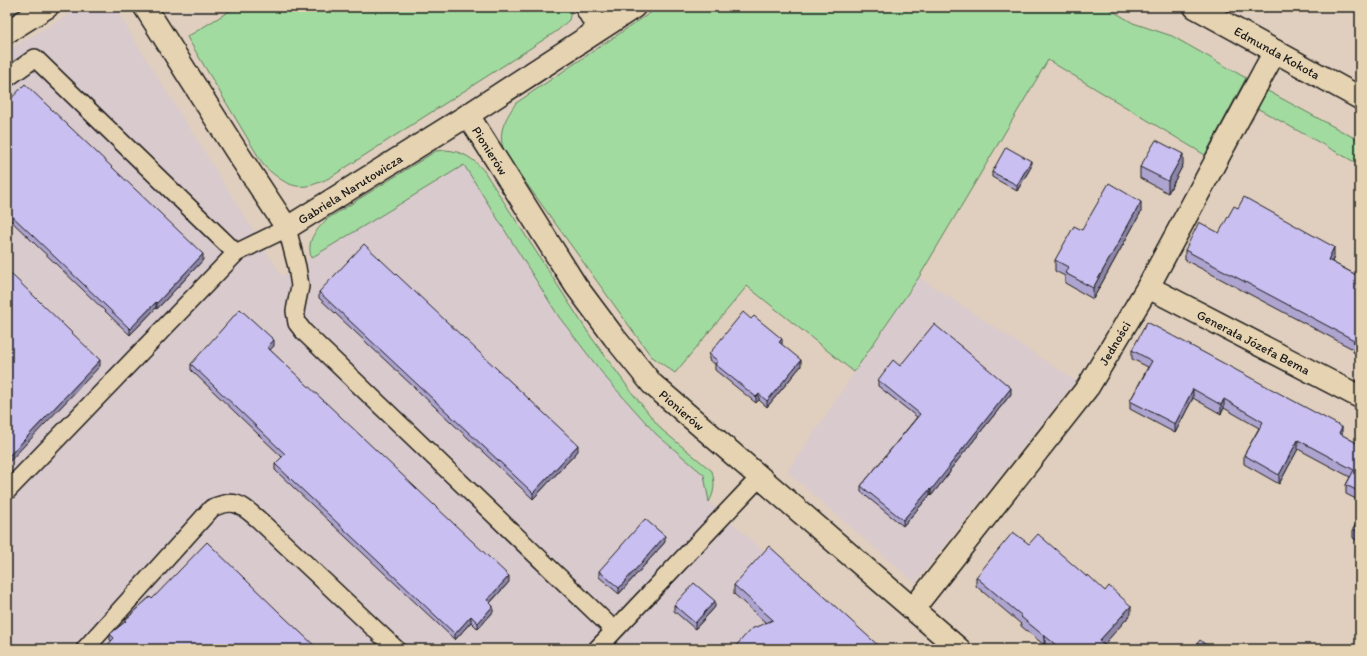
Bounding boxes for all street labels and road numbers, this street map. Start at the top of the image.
street label: Edmunda Kokota [1232,23,1323,82]
street label: Pionierów [469,123,511,178]
street label: Gabriela Narutowicza [295,150,405,227]
street label: Generała Józefa Bema [1195,306,1313,378]
street label: Jedności [1095,318,1133,368]
street label: Pionierów [656,386,708,434]

